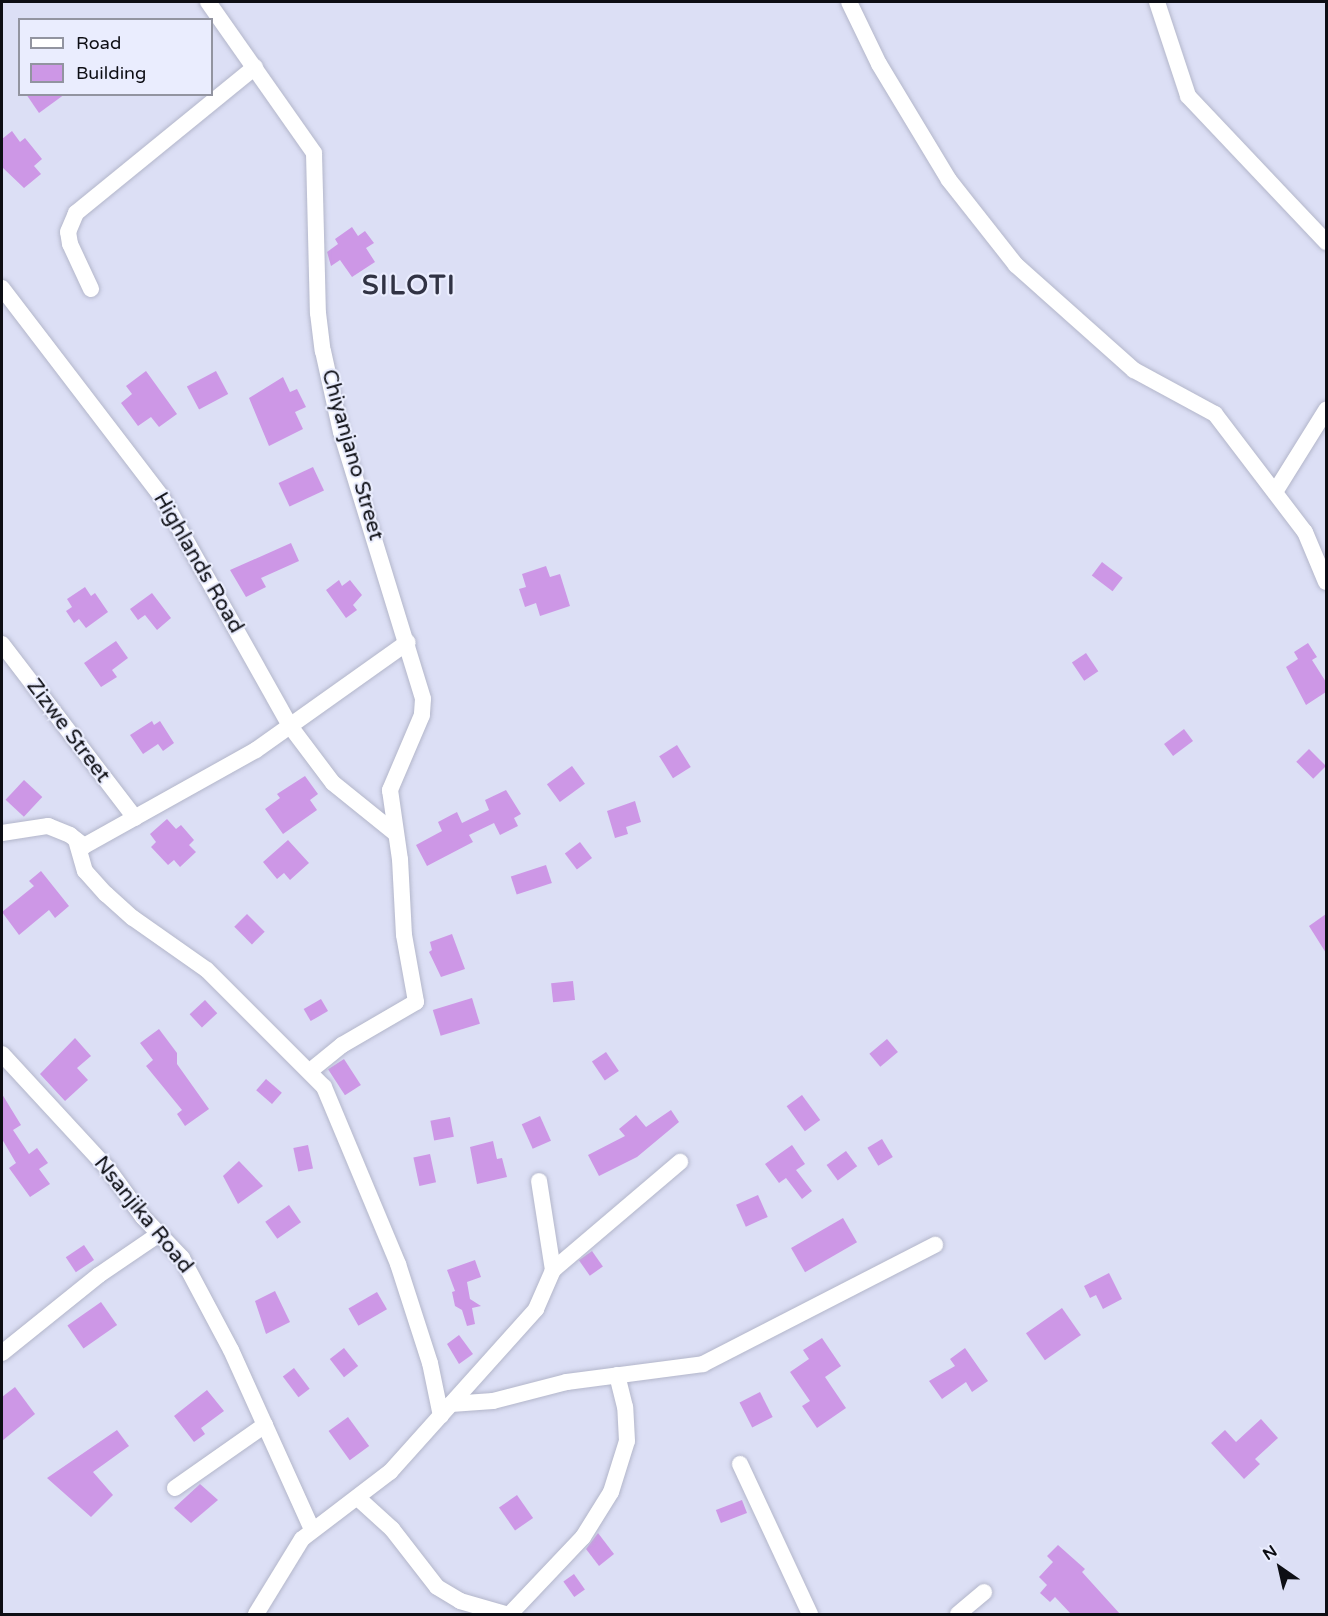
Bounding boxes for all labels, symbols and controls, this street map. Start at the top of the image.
legend [18,18,213,96]
text: Road [76,32,121,54]
text: Building [76,62,146,84]
district label: SILOTI [362,270,456,302]
street label: Chiyanjano Street [316,367,388,543]
street label: Highlands Road [148,488,248,638]
street label: Zizwe Street [21,674,115,788]
street label: Nsanjika Road [88,1151,198,1279]
north arrow [1250,1538,1310,1598]
text: N [1259,1541,1281,1565]

